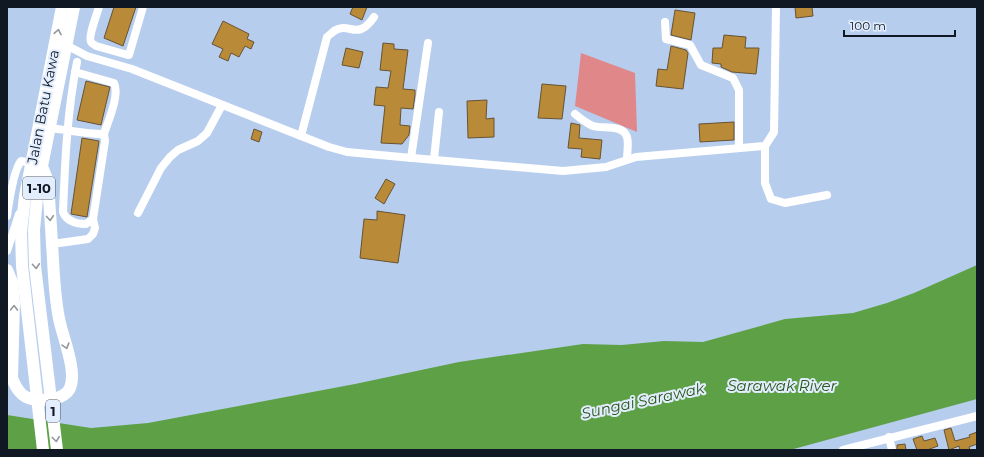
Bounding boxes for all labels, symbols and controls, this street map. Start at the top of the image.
scale bar [844,12,955,38]
text: 100 m [850,18,886,33]
one-way arrow [53,29,61,35]
street label: Jalan Batu Kawa [23,48,63,167]
road number: 1-10 [23,177,55,199]
one-way arrow [46,215,55,221]
one-way arrow [31,263,40,269]
one-way arrow [10,305,18,311]
one-way arrow [61,343,69,350]
water label: Sarawak River [727,376,838,395]
water label: Sungai Sarawak [580,378,707,423]
road number: 1 [46,400,60,422]
one-way arrow [51,436,60,442]

